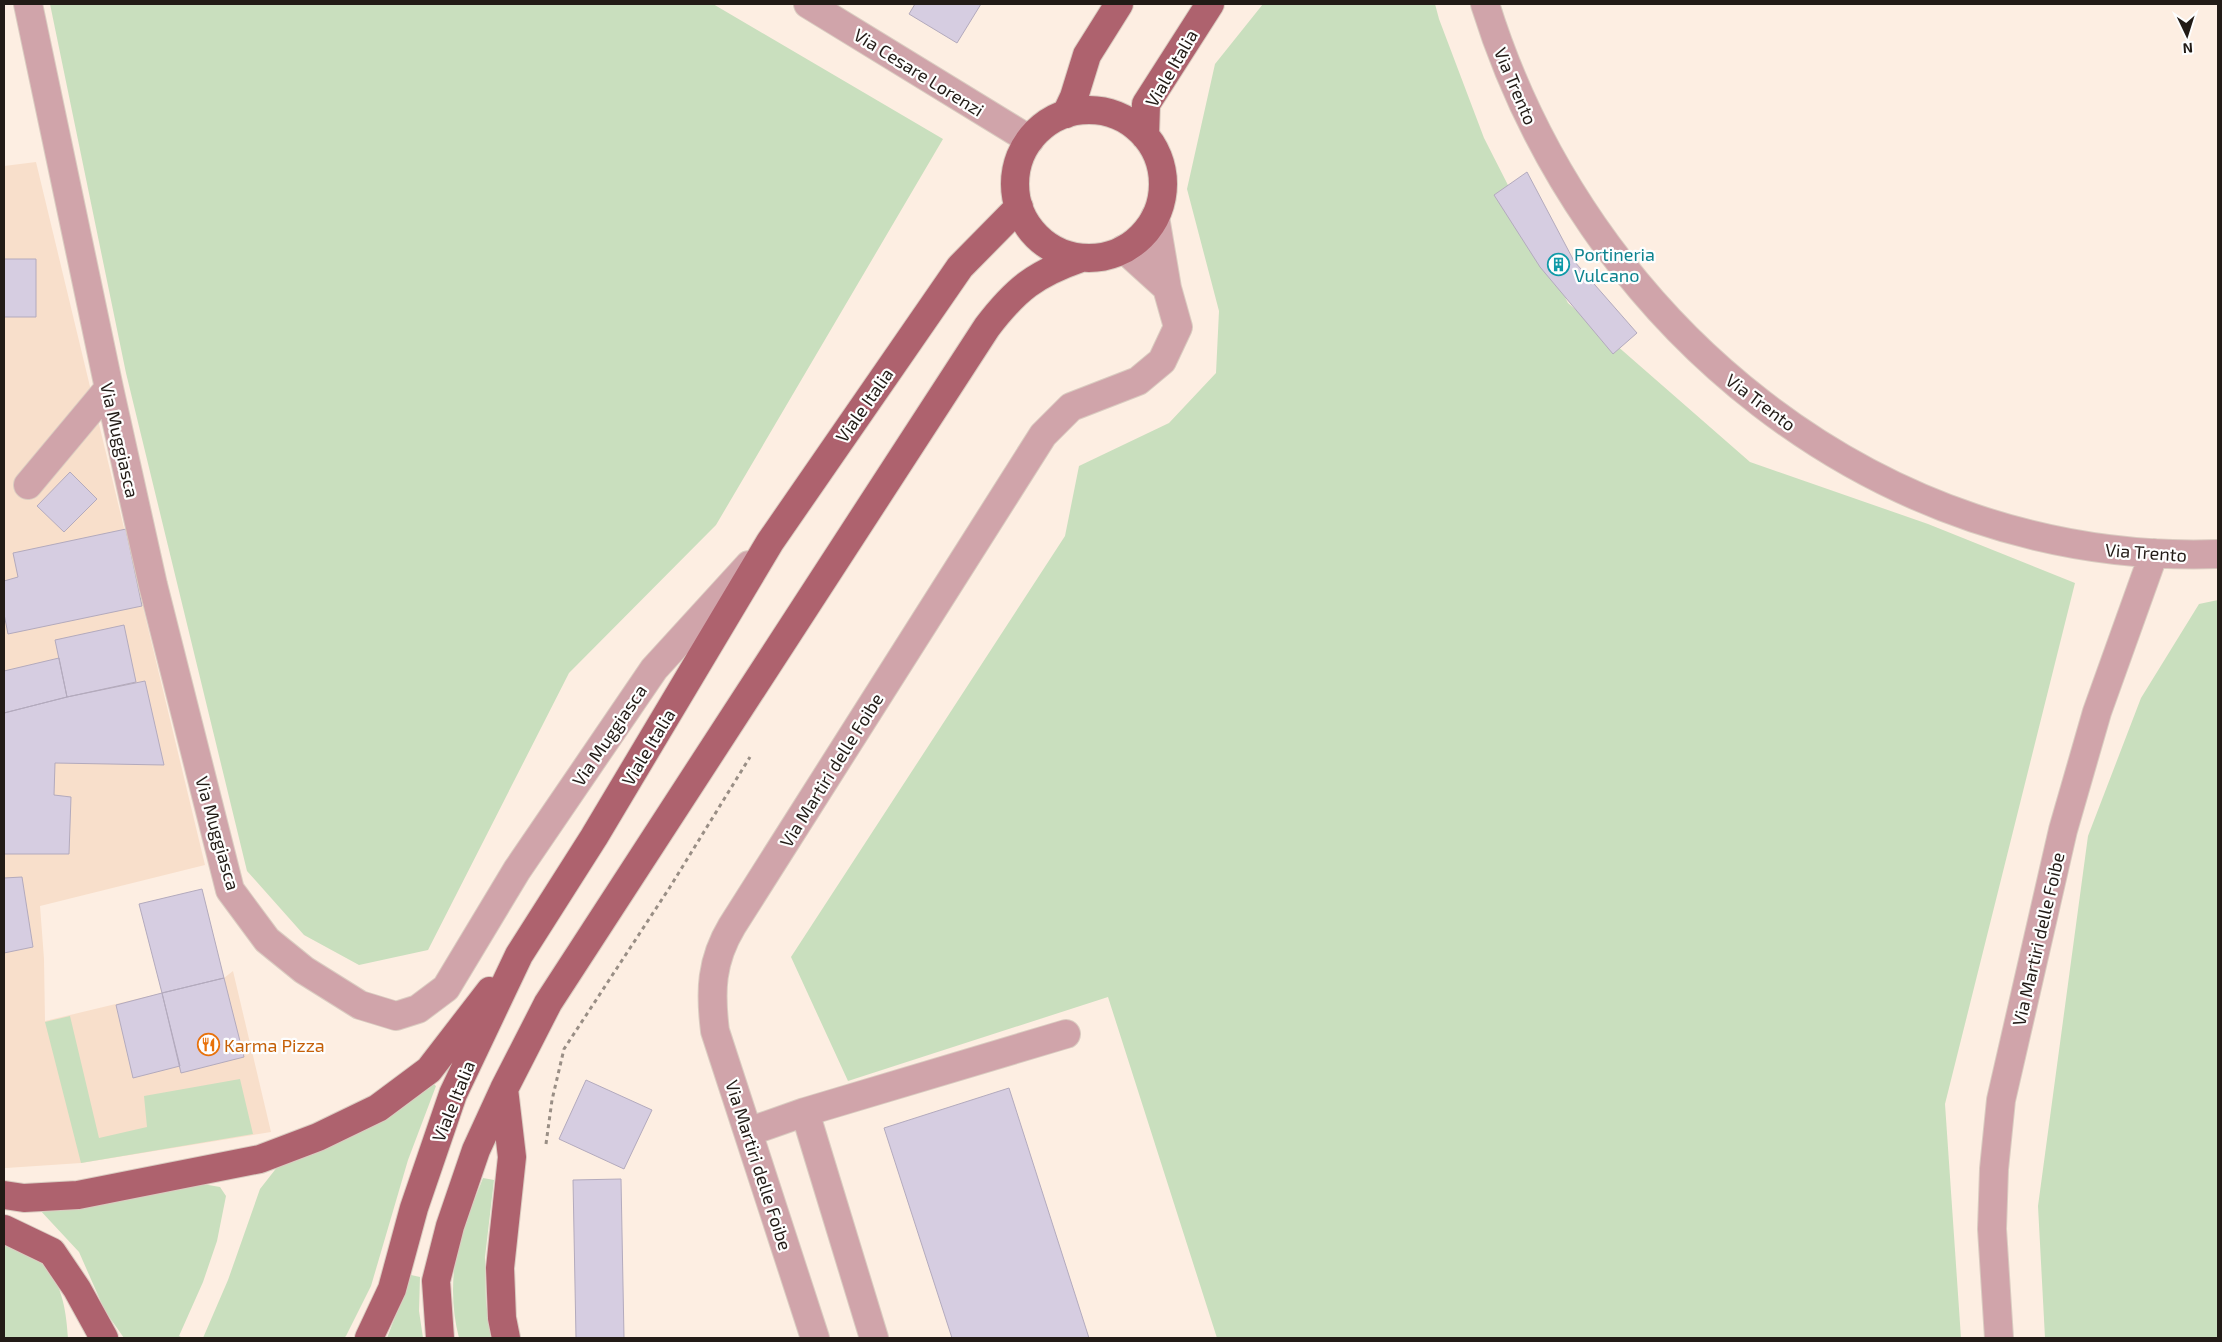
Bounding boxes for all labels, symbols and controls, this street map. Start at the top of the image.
north arrow [2162,10,2212,60]
street label: Via Cesare Lorenzi [850,23,988,121]
street label: Viale Italia [1140,25,1202,111]
text: N [2182,40,2194,57]
street label: Via Trento [1490,44,1542,128]
place label: Portineria Vulcano [1574,243,1655,286]
building icon: Portineria Vulcano [1546,252,1570,276]
street label: Viale Italia [830,364,898,446]
street label: Via Trento [1722,369,1800,435]
street label: Via Muggiasca [96,380,144,500]
street label: Via Trento [2104,538,2188,566]
street label: Via Muggiasca [567,680,651,790]
street label: Via Martiri delle Foibe [775,689,887,851]
street label: Viale Italia [617,705,679,789]
street label: Via Muggiasca [191,773,245,893]
street label: Via Martiri delle Foibe [2007,850,2069,1028]
restaurant icon: Karma Pizza [196,1033,220,1057]
place label: Karma Pizza [224,1034,325,1056]
street label: Viale Italia [427,1057,479,1145]
street label: Via Martiri delle Foibe [721,1077,797,1253]

